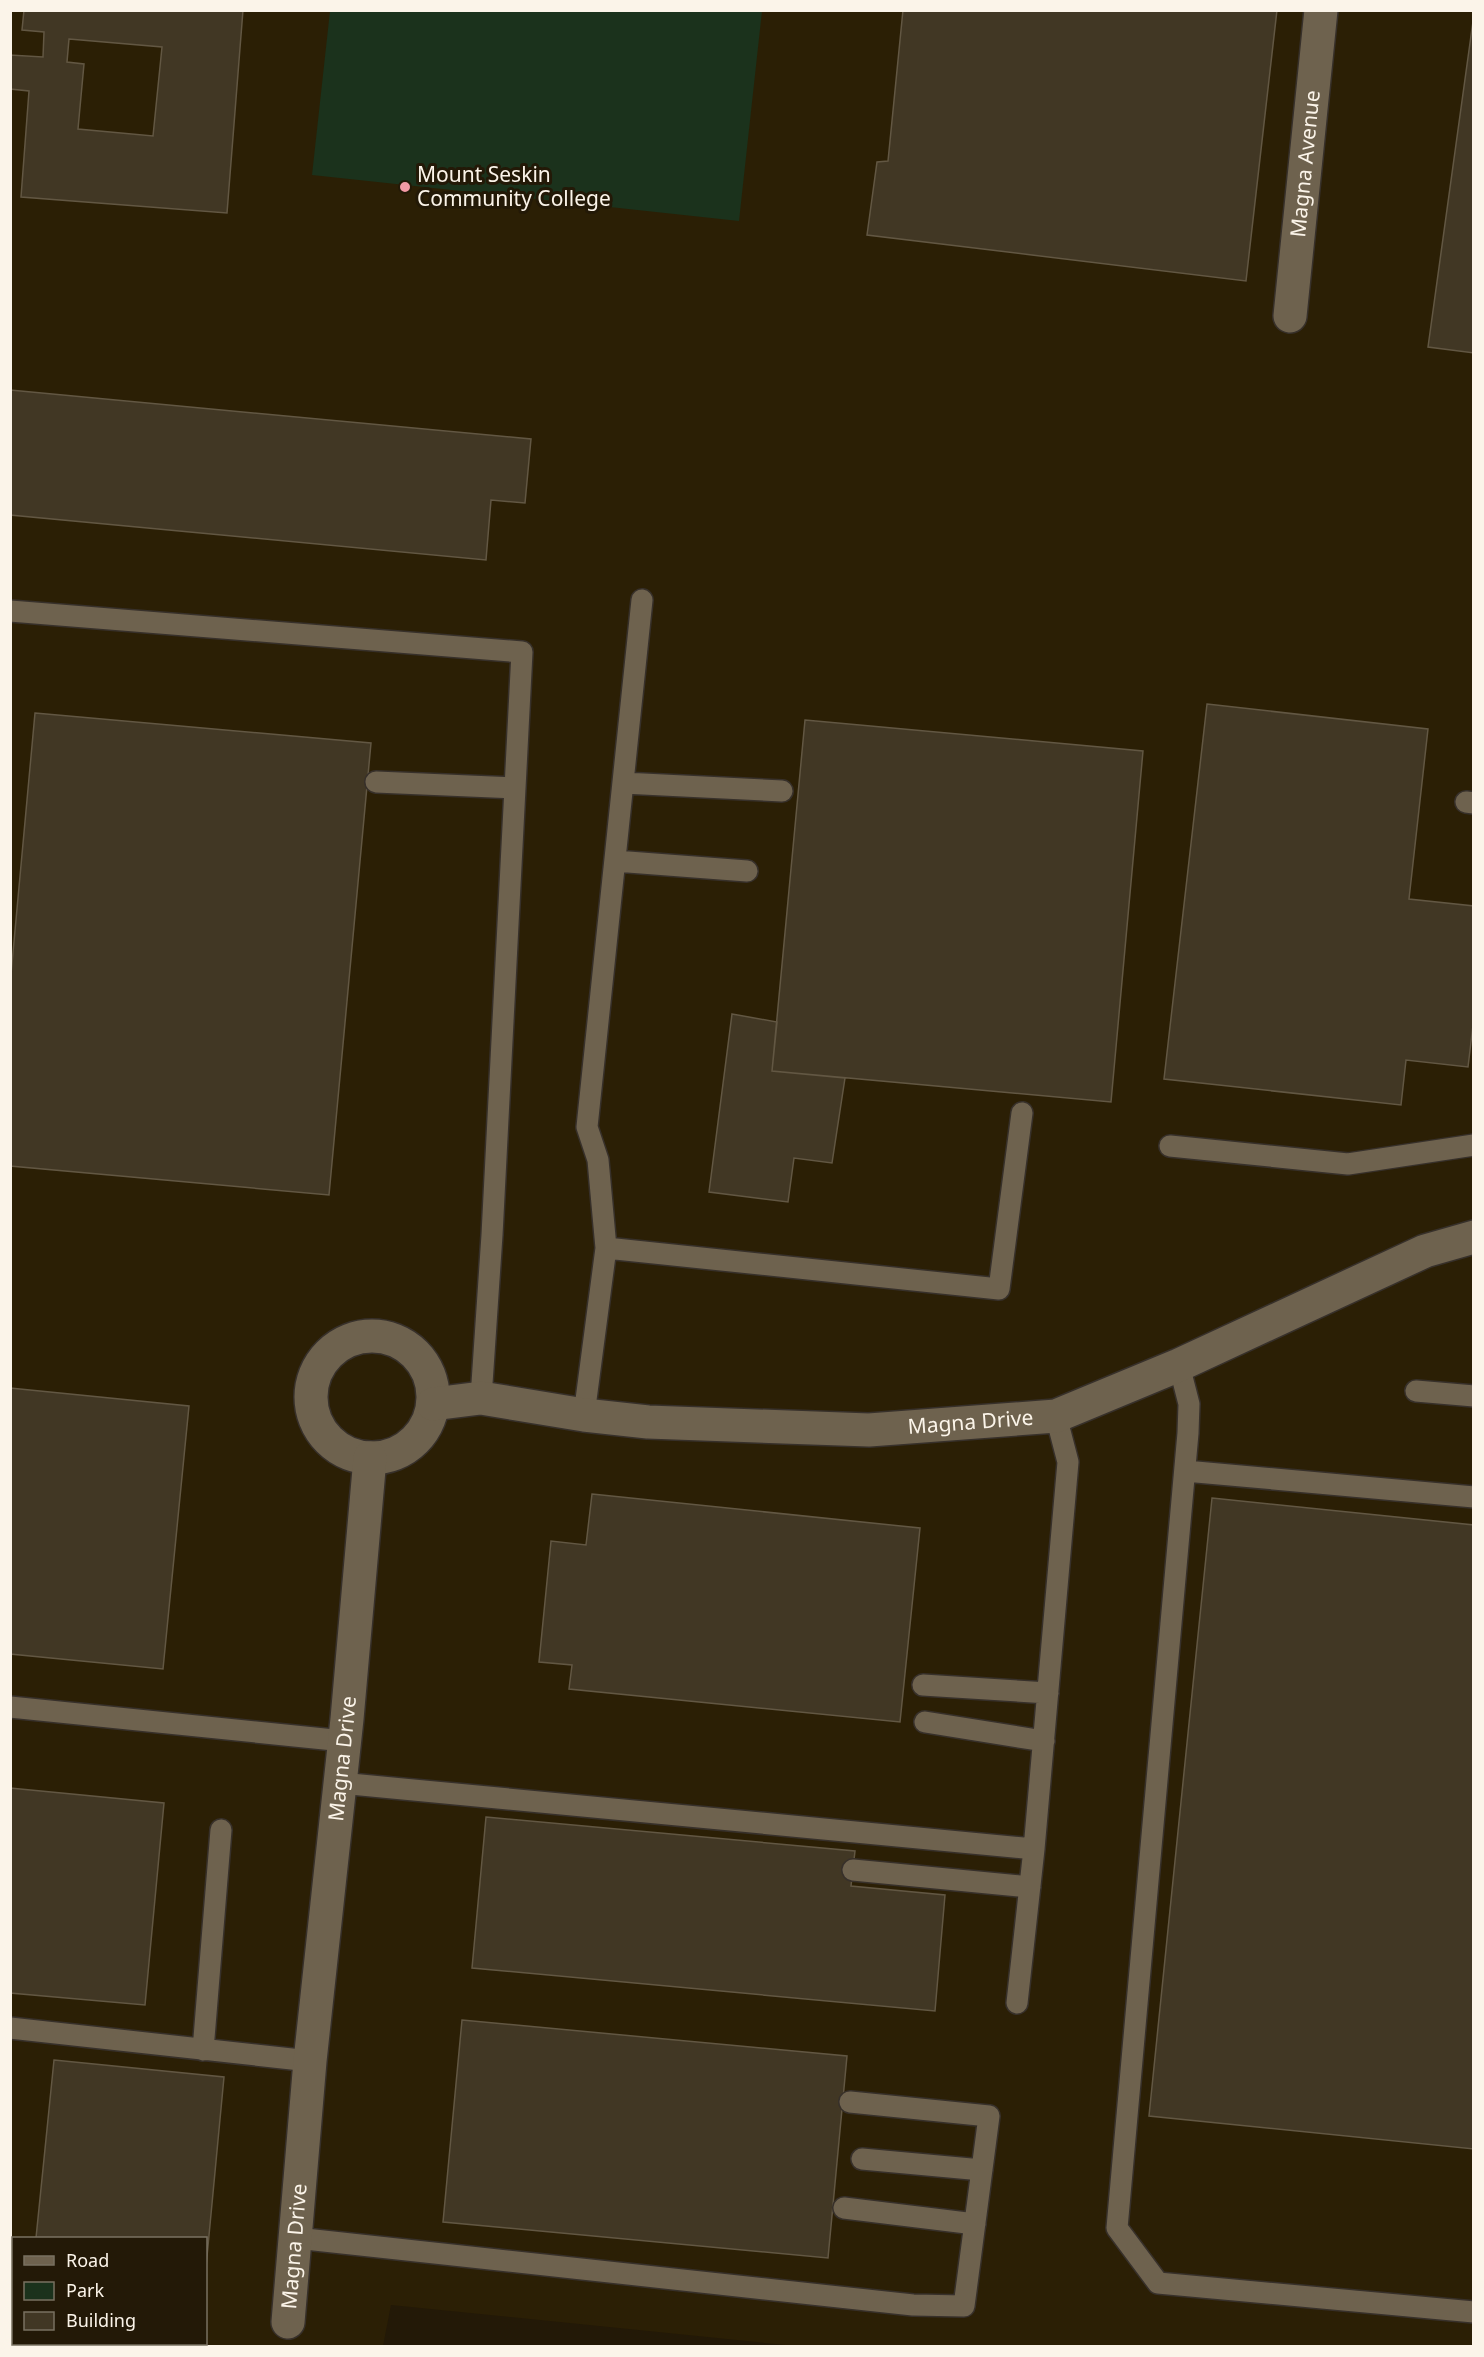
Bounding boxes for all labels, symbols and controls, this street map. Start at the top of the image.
street label: Magna Avenue [1283,89,1326,239]
place label: Mount Seskin Community College [417,160,611,212]
marker: Mount Seskin Community College [398,180,412,194]
street label: Magna Drive [906,1403,1034,1440]
street label: Magna Drive [321,1695,362,1823]
street label: Magna Drive [274,2182,313,2310]
legend [12,2237,207,2345]
text: Road [66,2248,109,2272]
text: Park [66,2278,104,2302]
text: Building [66,2308,136,2332]

